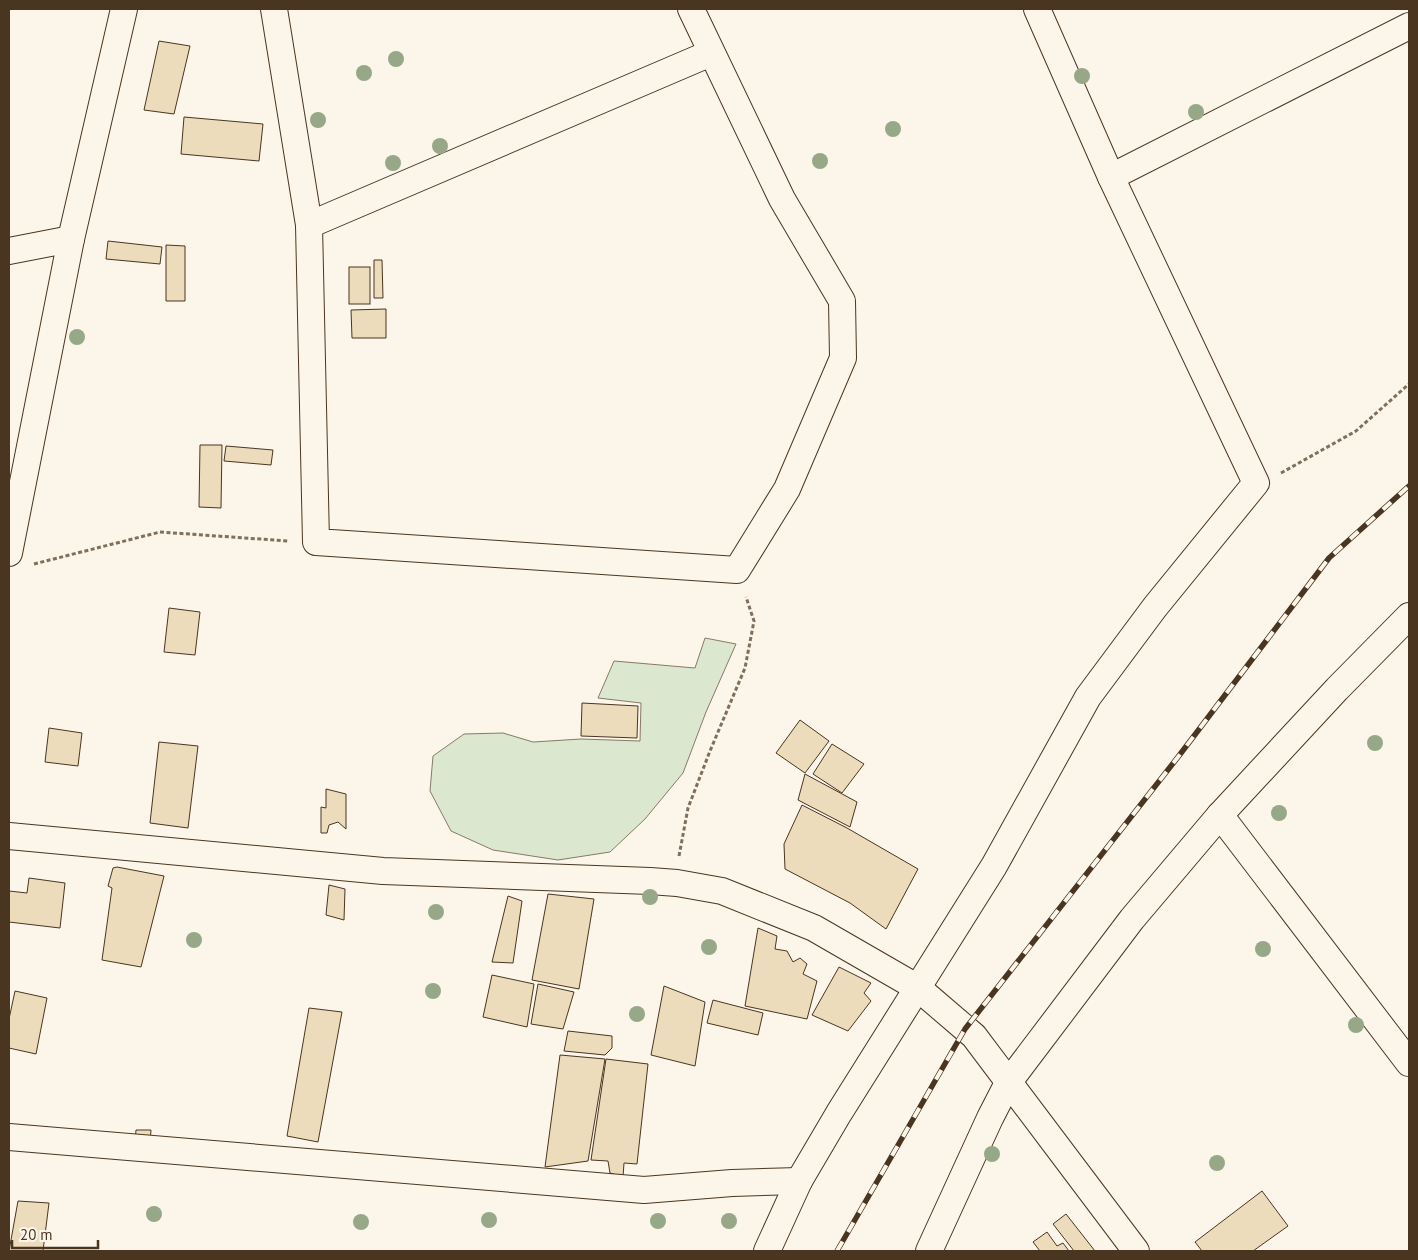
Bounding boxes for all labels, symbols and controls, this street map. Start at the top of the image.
scale bar [12,1218,99,1250]
text: 20 m [20,1225,53,1244]

